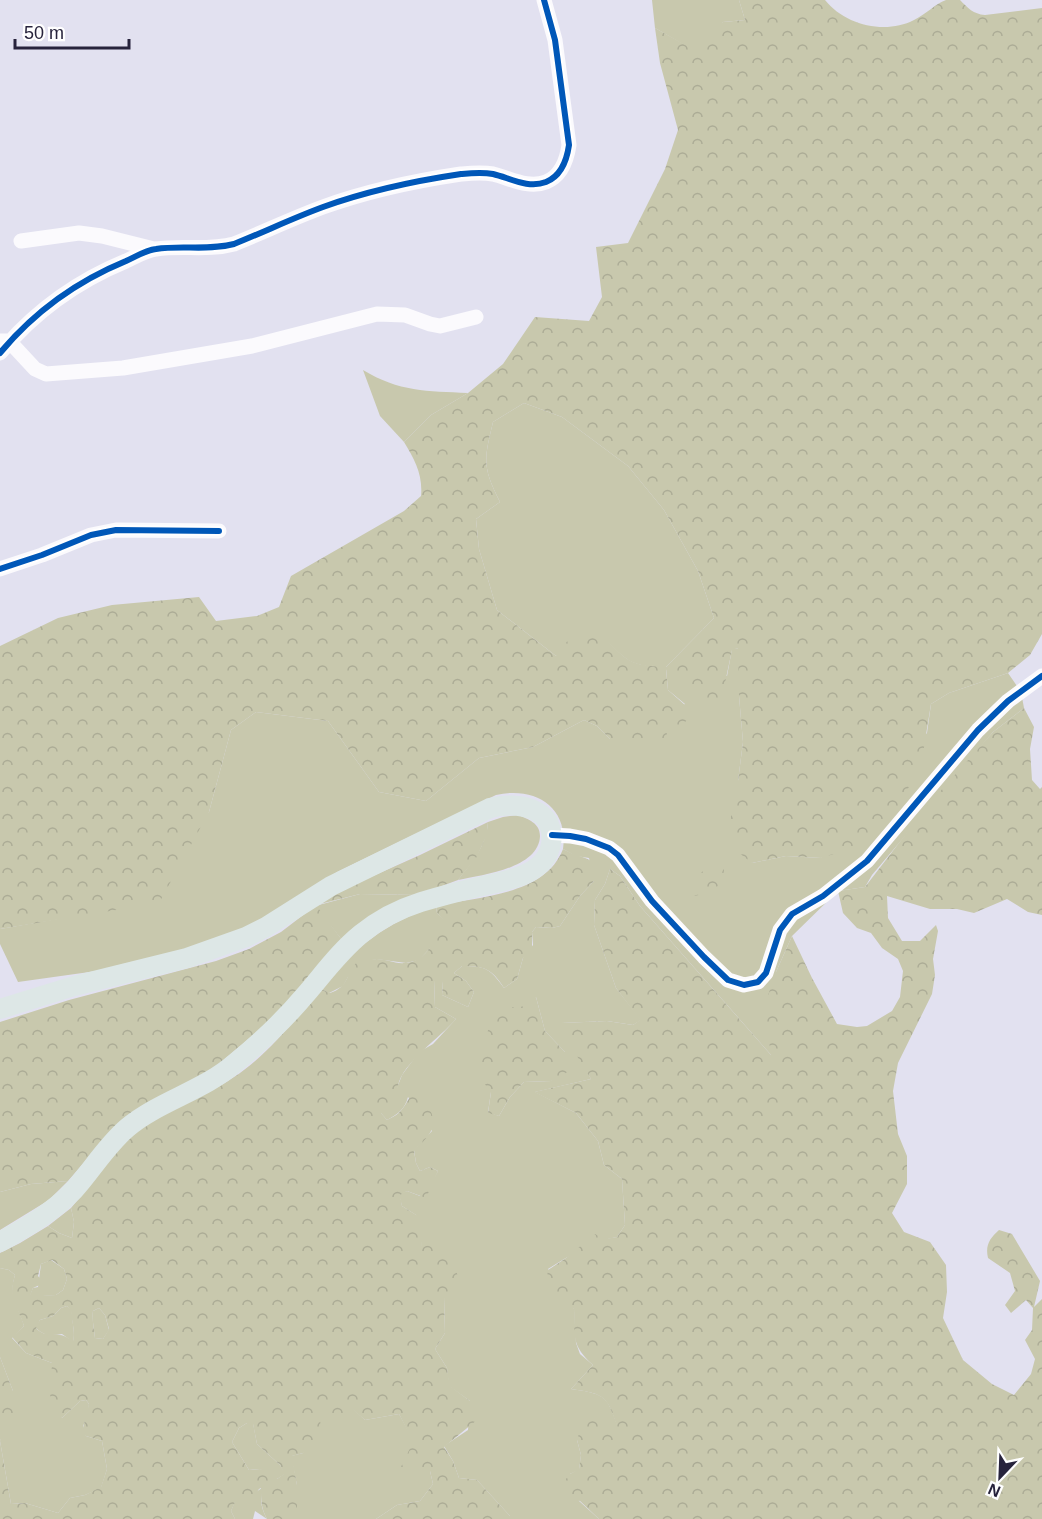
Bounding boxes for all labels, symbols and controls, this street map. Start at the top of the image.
scale bar [15,12,129,50]
text: 50 m [24,23,64,43]
north arrow [970,1447,1030,1507]
text: N [986,1480,1003,1500]

